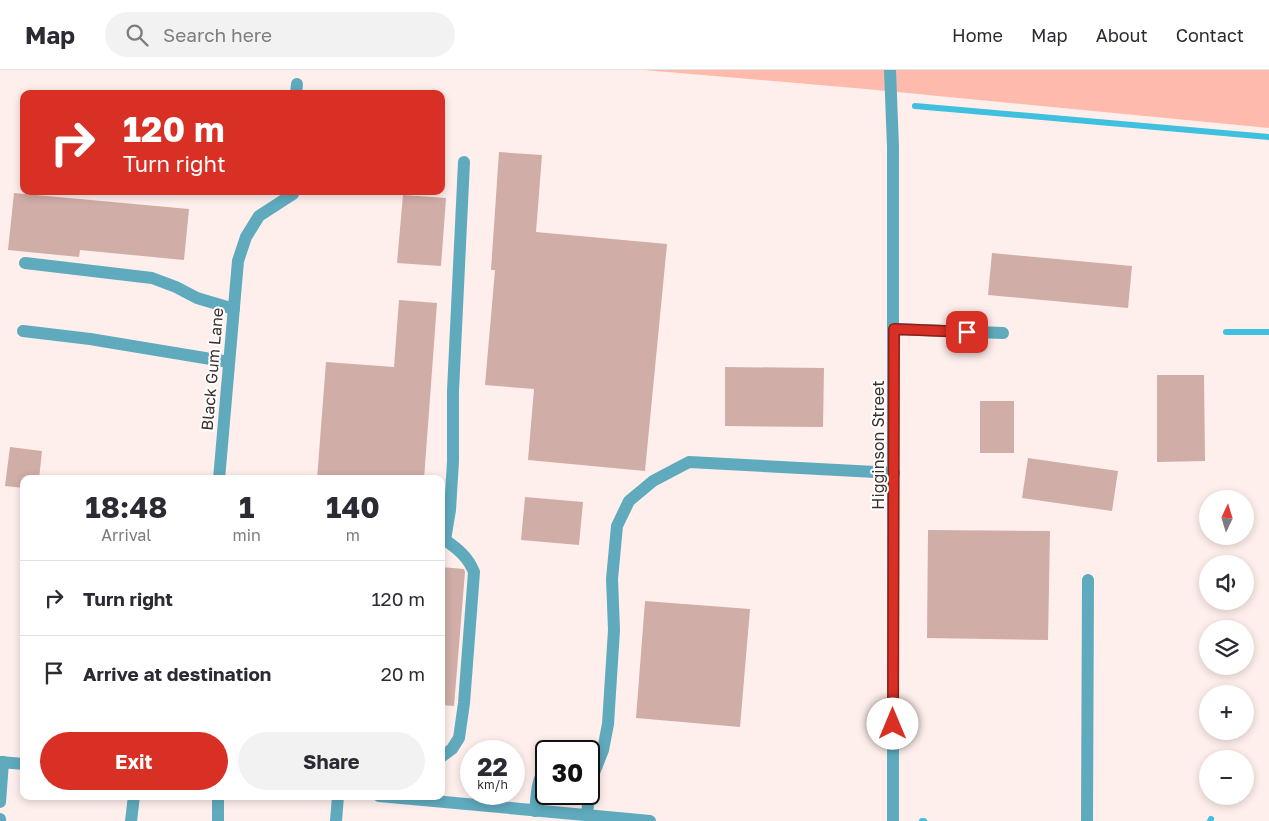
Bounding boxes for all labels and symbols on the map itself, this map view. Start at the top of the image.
street label: Black Gum Lane [197,307,227,431]
pin [946,311,988,353]
street label: Higginson Street [868,380,888,510]
north arrow [1199,490,1254,545]
position arrow [866,697,918,749]
speed limit sign: 30 [535,740,600,805]

